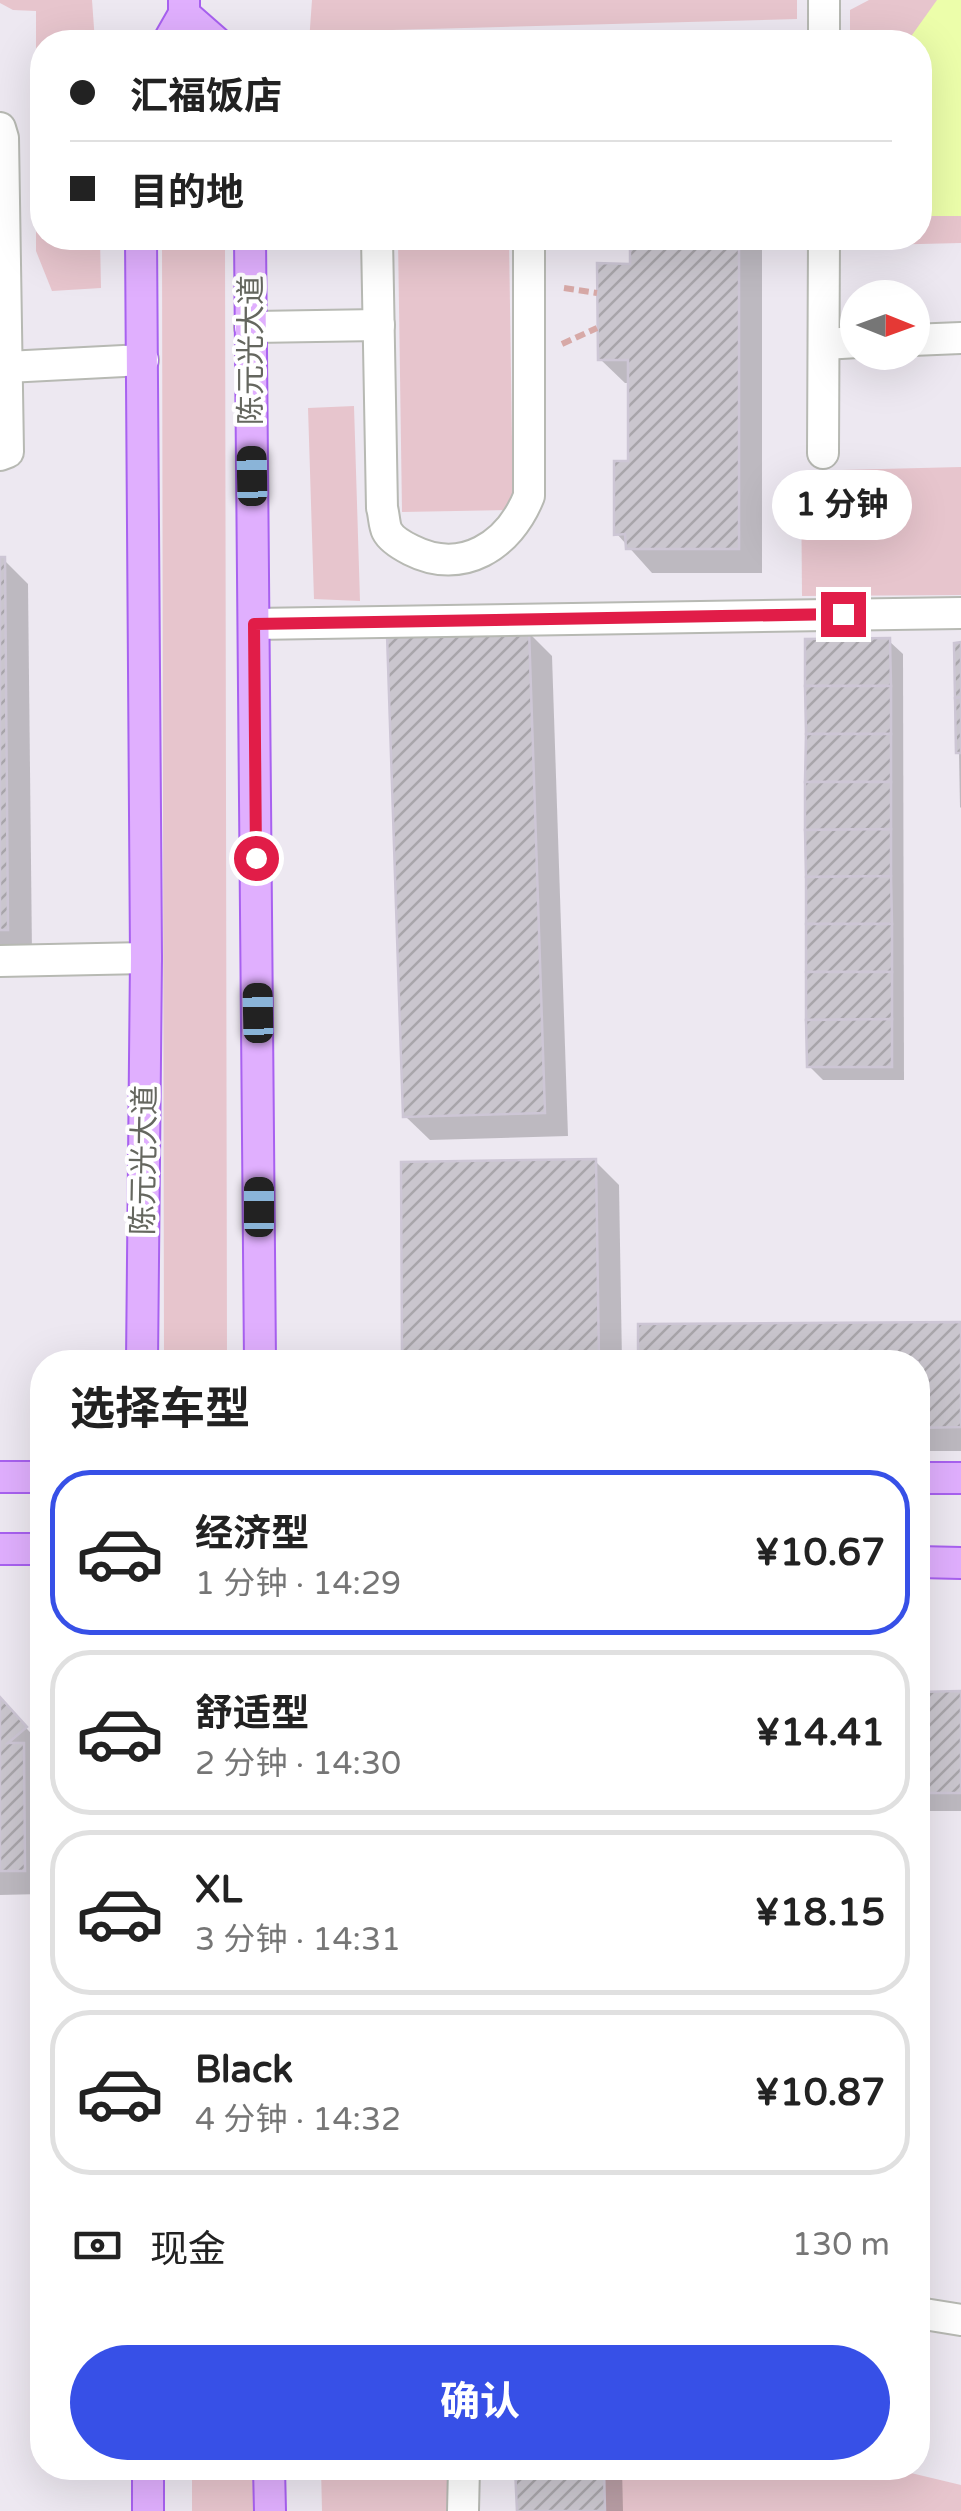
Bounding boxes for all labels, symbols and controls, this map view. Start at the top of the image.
text: 汇福饭店 [130,74,282,120]
text: 目的地 [130,170,244,216]
street label: 陈元光大道 [233,275,270,425]
north arrow [840,280,930,370]
map controls [840,280,930,370]
car [236,446,268,506]
callout: 1 分钟 [773,469,913,539]
text: 1 分钟 [796,486,888,524]
route end [821,592,866,637]
route start [234,836,279,881]
car [242,983,274,1043]
street label: 陈元光大道 [125,1085,164,1235]
car [244,1177,274,1237]
text: 选择车型 [70,1383,250,1437]
icon: car [75,1508,165,1598]
text: 经济型 [195,1511,309,1557]
text: ¥10.67 [755,1530,885,1576]
text: 1 分钟 · 14:29 [195,1565,401,1603]
icon: car [75,1688,165,1778]
text: 舒适型 [195,1691,309,1737]
text: ¥14.41 [755,1710,885,1756]
text: 2 分钟 · 14:30 [195,1745,401,1783]
text: XL [195,1867,242,1913]
icon: car [75,1868,165,1958]
text: ¥18.15 [755,1890,885,1936]
text: 3 分钟 · 14:31 [195,1921,401,1959]
text: Black [195,2047,293,2093]
icon: car [75,2048,165,2138]
text: ¥10.87 [755,2070,885,2116]
text: 4 分钟 · 14:32 [195,2101,401,2139]
icon: cash [70,2218,125,2273]
text: 130 m [792,2226,890,2264]
text: 现金 [150,2227,226,2273]
button: 确认 [70,2345,890,2460]

